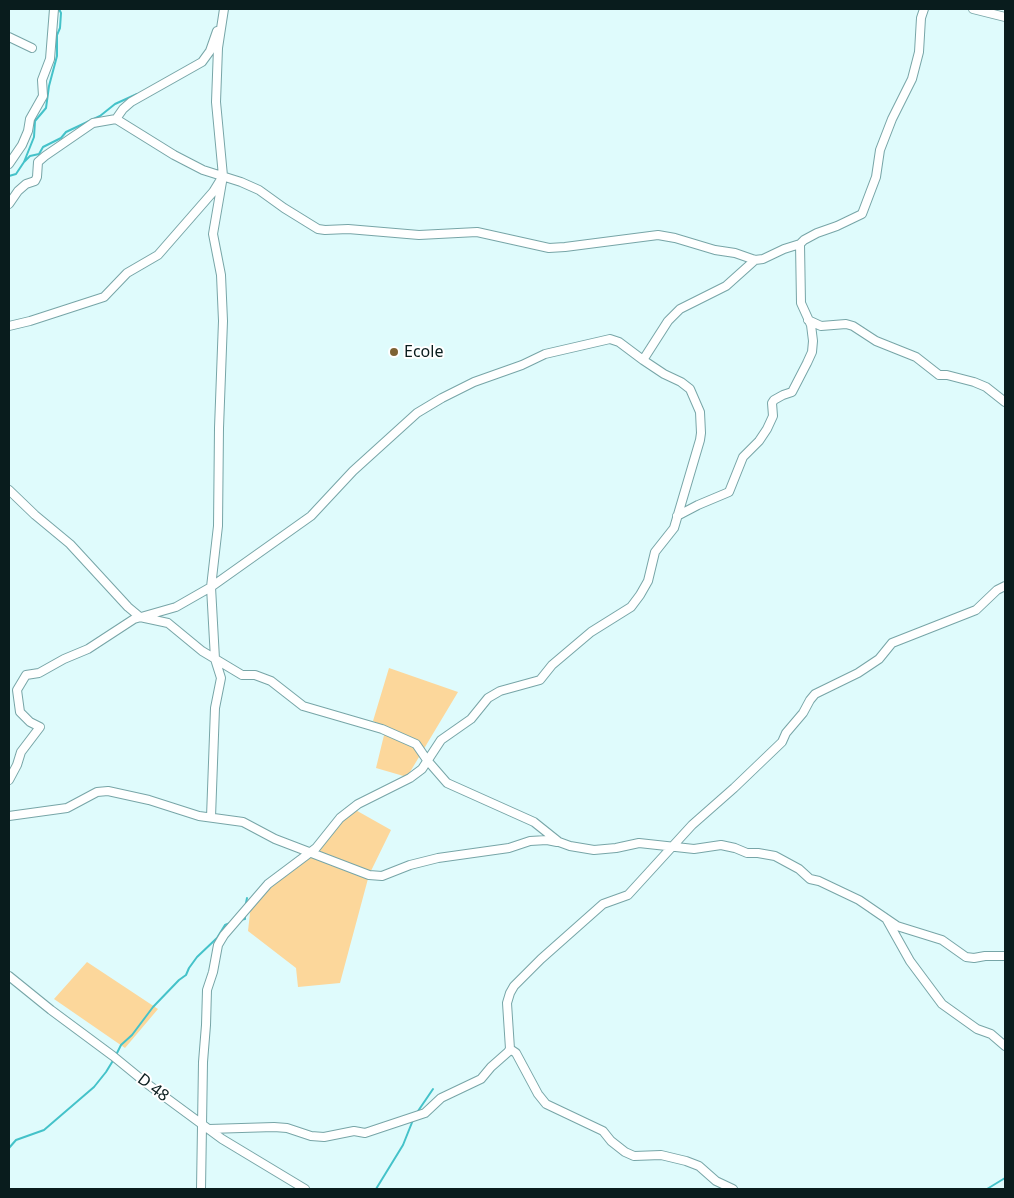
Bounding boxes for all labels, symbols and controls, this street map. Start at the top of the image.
place label: Ecole [404,342,443,362]
marker: Ecole [388,346,400,358]
street label: D 48 [134,1070,172,1106]

